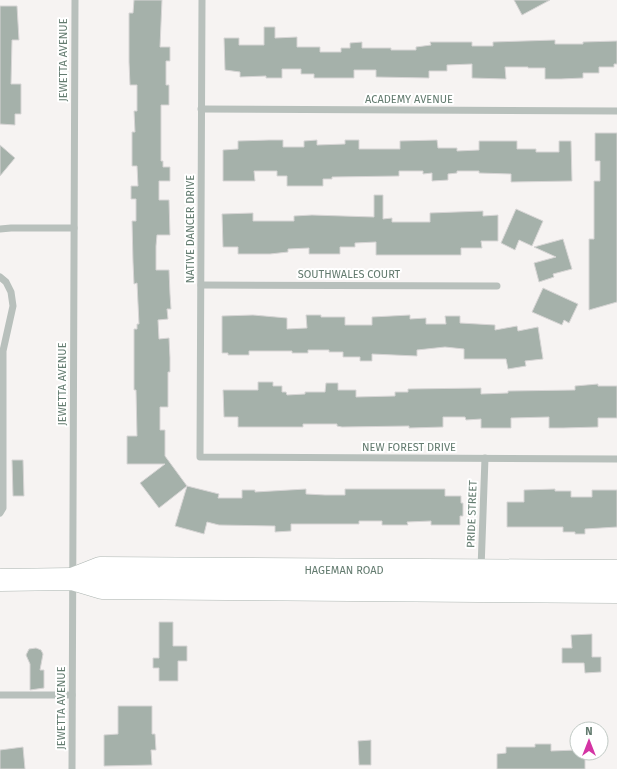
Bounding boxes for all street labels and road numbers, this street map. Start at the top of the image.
street label: JEWETTA AVENUE [57,18,70,102]
street label: ACADEMY AVENUE [365,93,453,106]
street label: NATIVE DANCER DRIVE [184,175,197,283]
street label: SOUTHWALES COURT [298,268,401,281]
street label: JEWETTA AVENUE [56,342,69,426]
street label: NEW FOREST DRIVE [362,441,456,454]
street label: PRIDE STREET [464,480,480,548]
street label: HAGEMAN ROAD [304,564,384,577]
street label: JEWETTA AVENUE [55,666,68,750]

